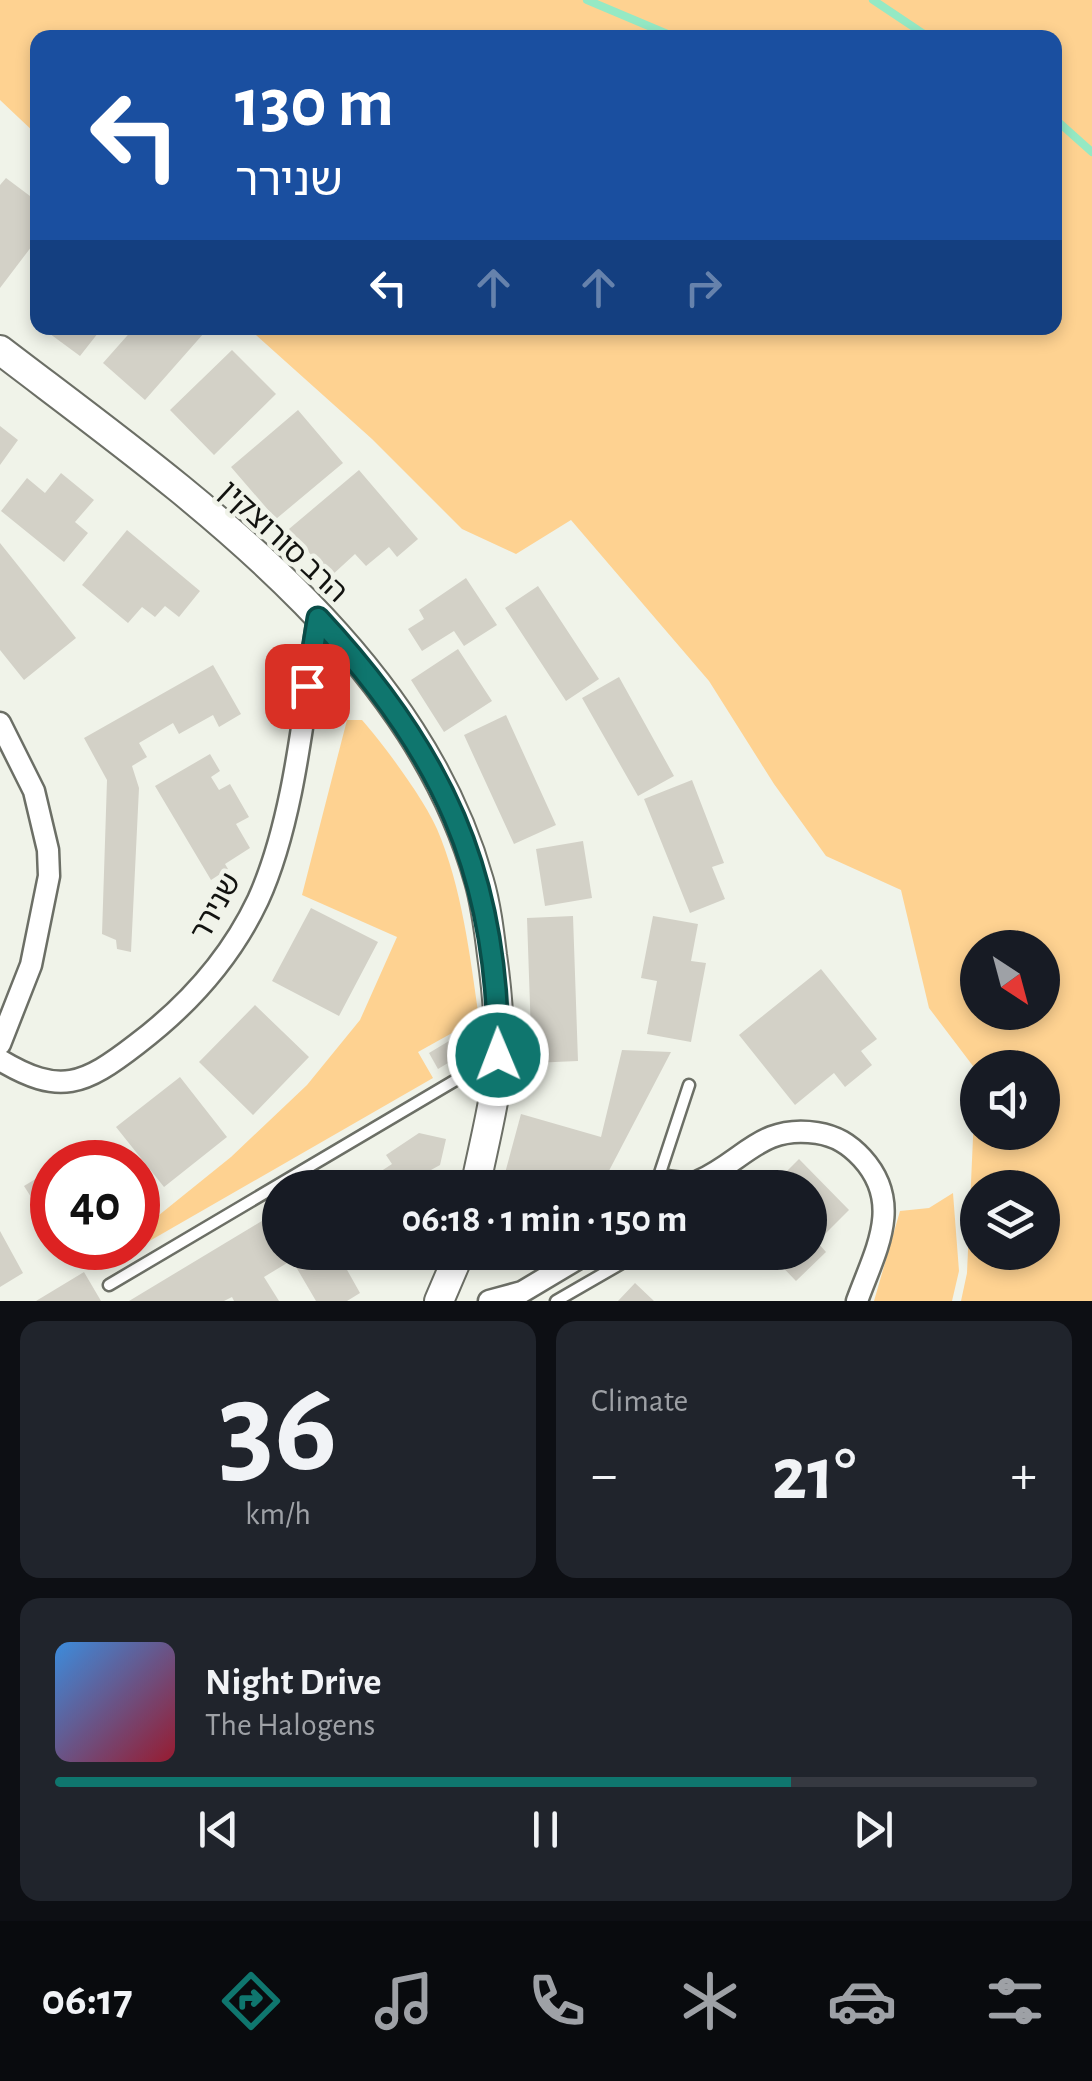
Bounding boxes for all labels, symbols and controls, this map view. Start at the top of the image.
text: 130 m [235,69,394,139]
icon: left [70,70,200,200]
text: שנירר [235,159,343,204]
icon: left [361,260,416,315]
icon: ahead [466,260,521,315]
icon: ahead [571,260,626,315]
icon: right [676,260,731,315]
street label: הרב סורוצקין [213,476,353,608]
pin [265,644,350,729]
icon: arrive [280,659,335,714]
street label: שנירר [185,868,247,946]
north arrow [960,930,1060,1030]
map controls [960,930,1060,1270]
position arrow [446,1003,550,1107]
button: sound [960,1050,1060,1150]
speed limit sign: 40 [30,1140,160,1270]
button: layers [960,1170,1060,1270]
text: 06:18 · 1 min · 150 m [401,1201,688,1239]
text: 36 [219,1365,337,1495]
text: Climate [591,1385,688,1417]
text: 21° [772,1438,856,1513]
text: − [591,1448,617,1503]
text: + [1011,1448,1037,1503]
text: km/h [245,1498,311,1530]
text: Night Drive [205,1664,381,1702]
text: The Halogens [205,1709,375,1741]
icon: previous [191,1802,246,1857]
icon: pause [518,1802,573,1857]
icon: next [846,1802,901,1857]
icon: directions [216,1966,286,2036]
icon: music [369,1966,439,2036]
icon: phone [522,1966,592,2036]
icon: climate [675,1966,745,2036]
icon: car [827,1966,897,2036]
icon: filters [980,1966,1050,2036]
text: 06:17 [41,1978,133,2023]

